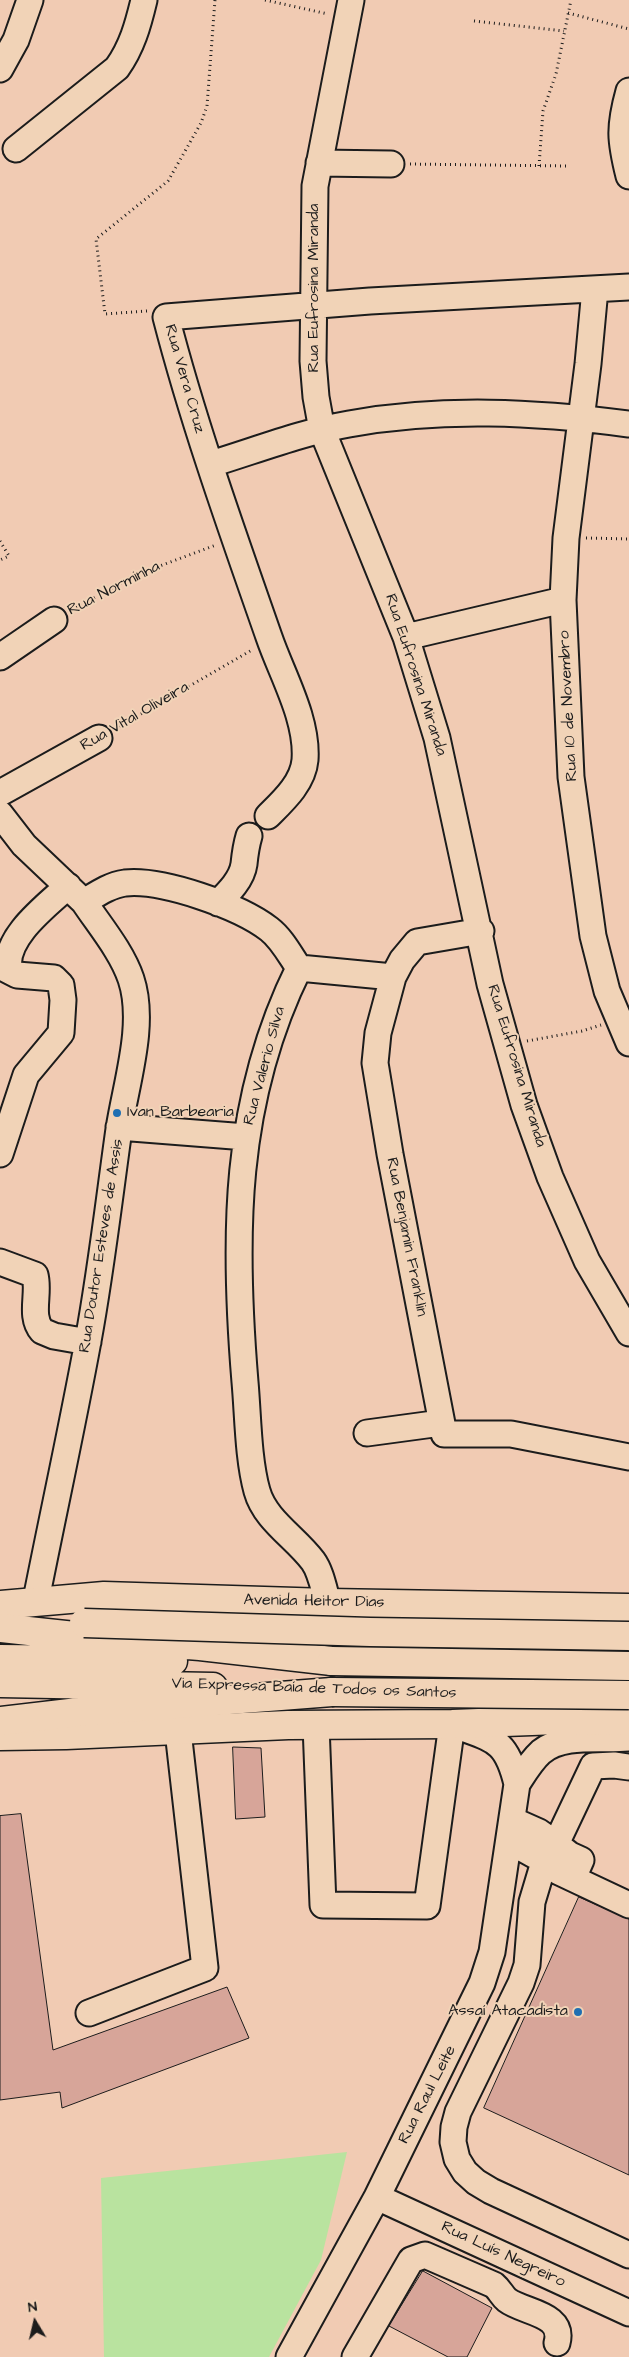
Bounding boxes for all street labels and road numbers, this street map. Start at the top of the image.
street label: Rua Eufrosina Miranda [305,204,325,372]
street label: Rua Vera Cruz [159,322,209,436]
street label: Rua Norminha [65,558,163,620]
street label: Rua Eufrosina Miranda [380,592,450,758]
street label: Rua 10 de Novembro [555,630,583,782]
street label: Rua Vital Oliveira [77,678,193,756]
street label: Rua Eufrosina Miranda [482,982,550,1150]
street label: Rua Valerio Silva [240,1005,290,1127]
street label: Rua Doutor Esteves de Assis [76,1138,128,1354]
street label: Rua Benjamin Franklin [381,1156,431,1318]
street label: Avenida Heitor Dias [243,1591,385,1613]
street label: Via Expressa Baía de Todos os Santos [171,1674,457,1704]
street label: Rua Raul Leite [395,2043,461,2147]
street label: Rua Luís Negreiro [438,2218,568,2292]

